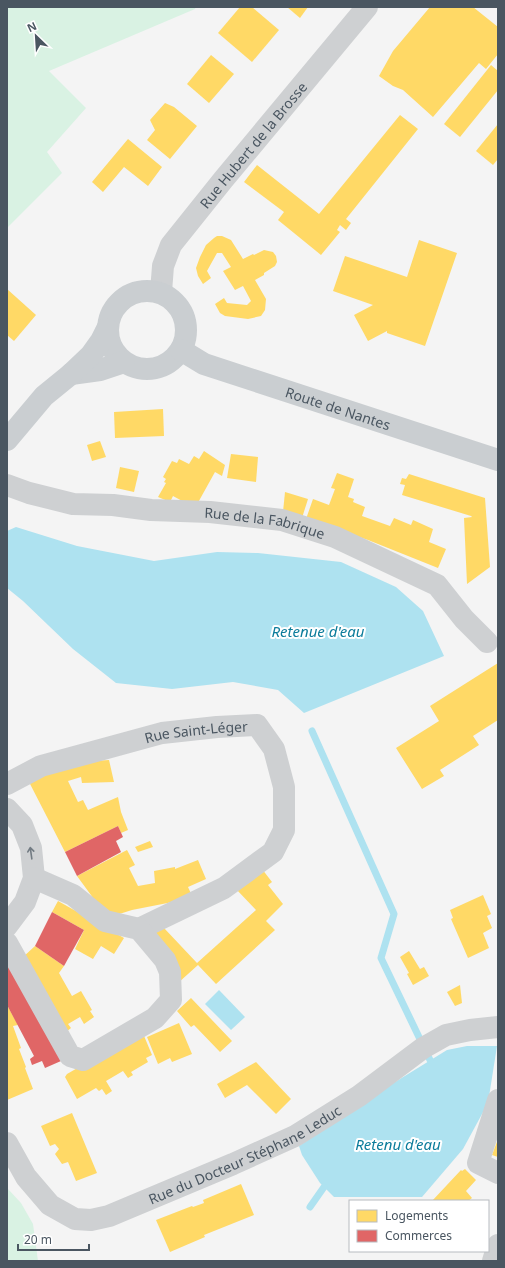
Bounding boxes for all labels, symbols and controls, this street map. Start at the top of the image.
north arrow [16,16,56,56]
text: N [24,18,39,35]
street label: Rue Hubert de la Brosse [195,77,311,212]
street label: Route de Nantes [283,382,393,434]
street label: Rue de la Fabrique [204,502,328,543]
water label: Retenue d'eau [271,621,365,641]
street label: Rue Saint-Léger [142,716,248,747]
one-way arrow [27,847,35,860]
street label: Rue du Docteur Stéphane Leduc [145,1100,345,1208]
water label: Retenu d'eau [355,1134,441,1154]
legend [349,1200,489,1252]
text: Logements [385,1207,448,1224]
scale bar [18,1226,89,1252]
text: Commerces [385,1227,452,1244]
text: 20 m [24,1231,52,1248]

